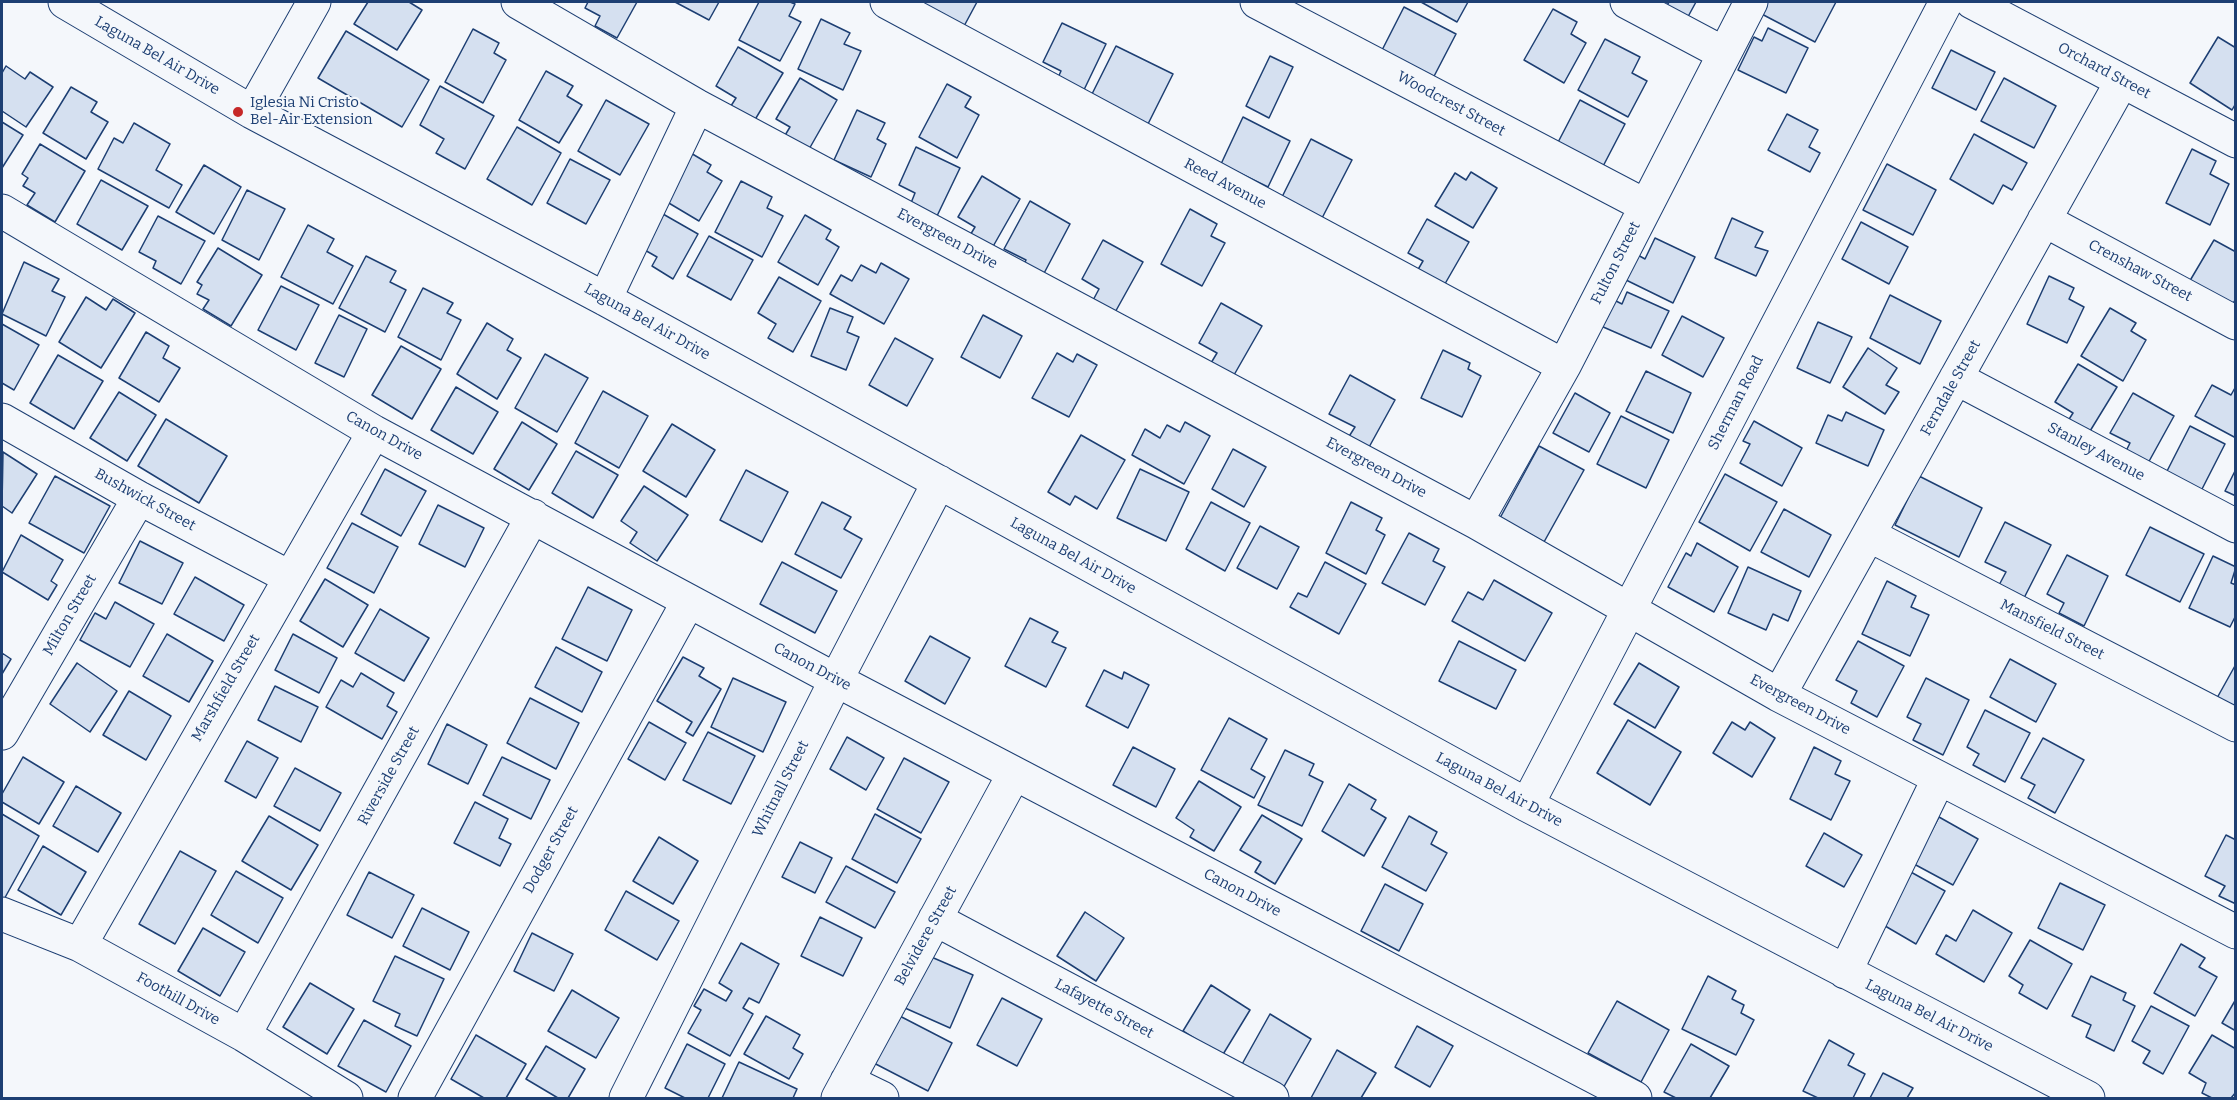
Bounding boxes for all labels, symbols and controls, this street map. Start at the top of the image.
street label: Laguna Bel Air Drive [91,13,223,99]
street label: Orchard Street [2054,39,2154,103]
street label: Woodcrest Street [1394,68,1508,140]
place label: Iglesia Ni Cristo Bel-Air Extension [250,94,373,129]
marker: Iglesia Ni Cristo Bel-Air Extension [231,105,245,119]
street label: Reed Avenue [1181,155,1269,213]
street label: Evergreen Drive [894,205,1000,273]
street label: Fulton Street [1587,219,1645,307]
street label: Crenshaw Street [2085,236,2195,306]
street label: Laguna Bel Air Drive [581,280,713,364]
street label: Ferndale Street [1917,337,1985,439]
street label: Sherman Road [1705,353,1767,453]
street label: Canon Drive [342,407,426,465]
street label: Stanley Avenue [2044,419,2148,485]
street label: Evergreen Drive [1323,434,1429,502]
street label: Bushwick Street [91,465,199,535]
street label: Laguna Bel Air Drive [1007,514,1139,598]
street label: Milton Street [39,571,101,659]
street label: Mansfield Street [1997,596,2107,664]
street label: Marshfield Street [188,631,264,745]
street label: Canon Drive [770,639,854,695]
street label: Evergreen Drive [1747,671,1853,739]
street label: Riverside Street [354,723,424,829]
street label: Whitnall Street [749,738,813,840]
street label: Laguna Bel Air Drive [1432,749,1566,831]
street label: Dodger Street [520,803,582,897]
street label: Canon Drive [1200,865,1284,921]
street label: Belvidere Street [891,883,961,989]
street label: Foothill Drive [133,969,223,1029]
street label: Lafayette Street [1052,975,1156,1043]
street label: Laguna Bel Air Drive [1862,976,1996,1056]

